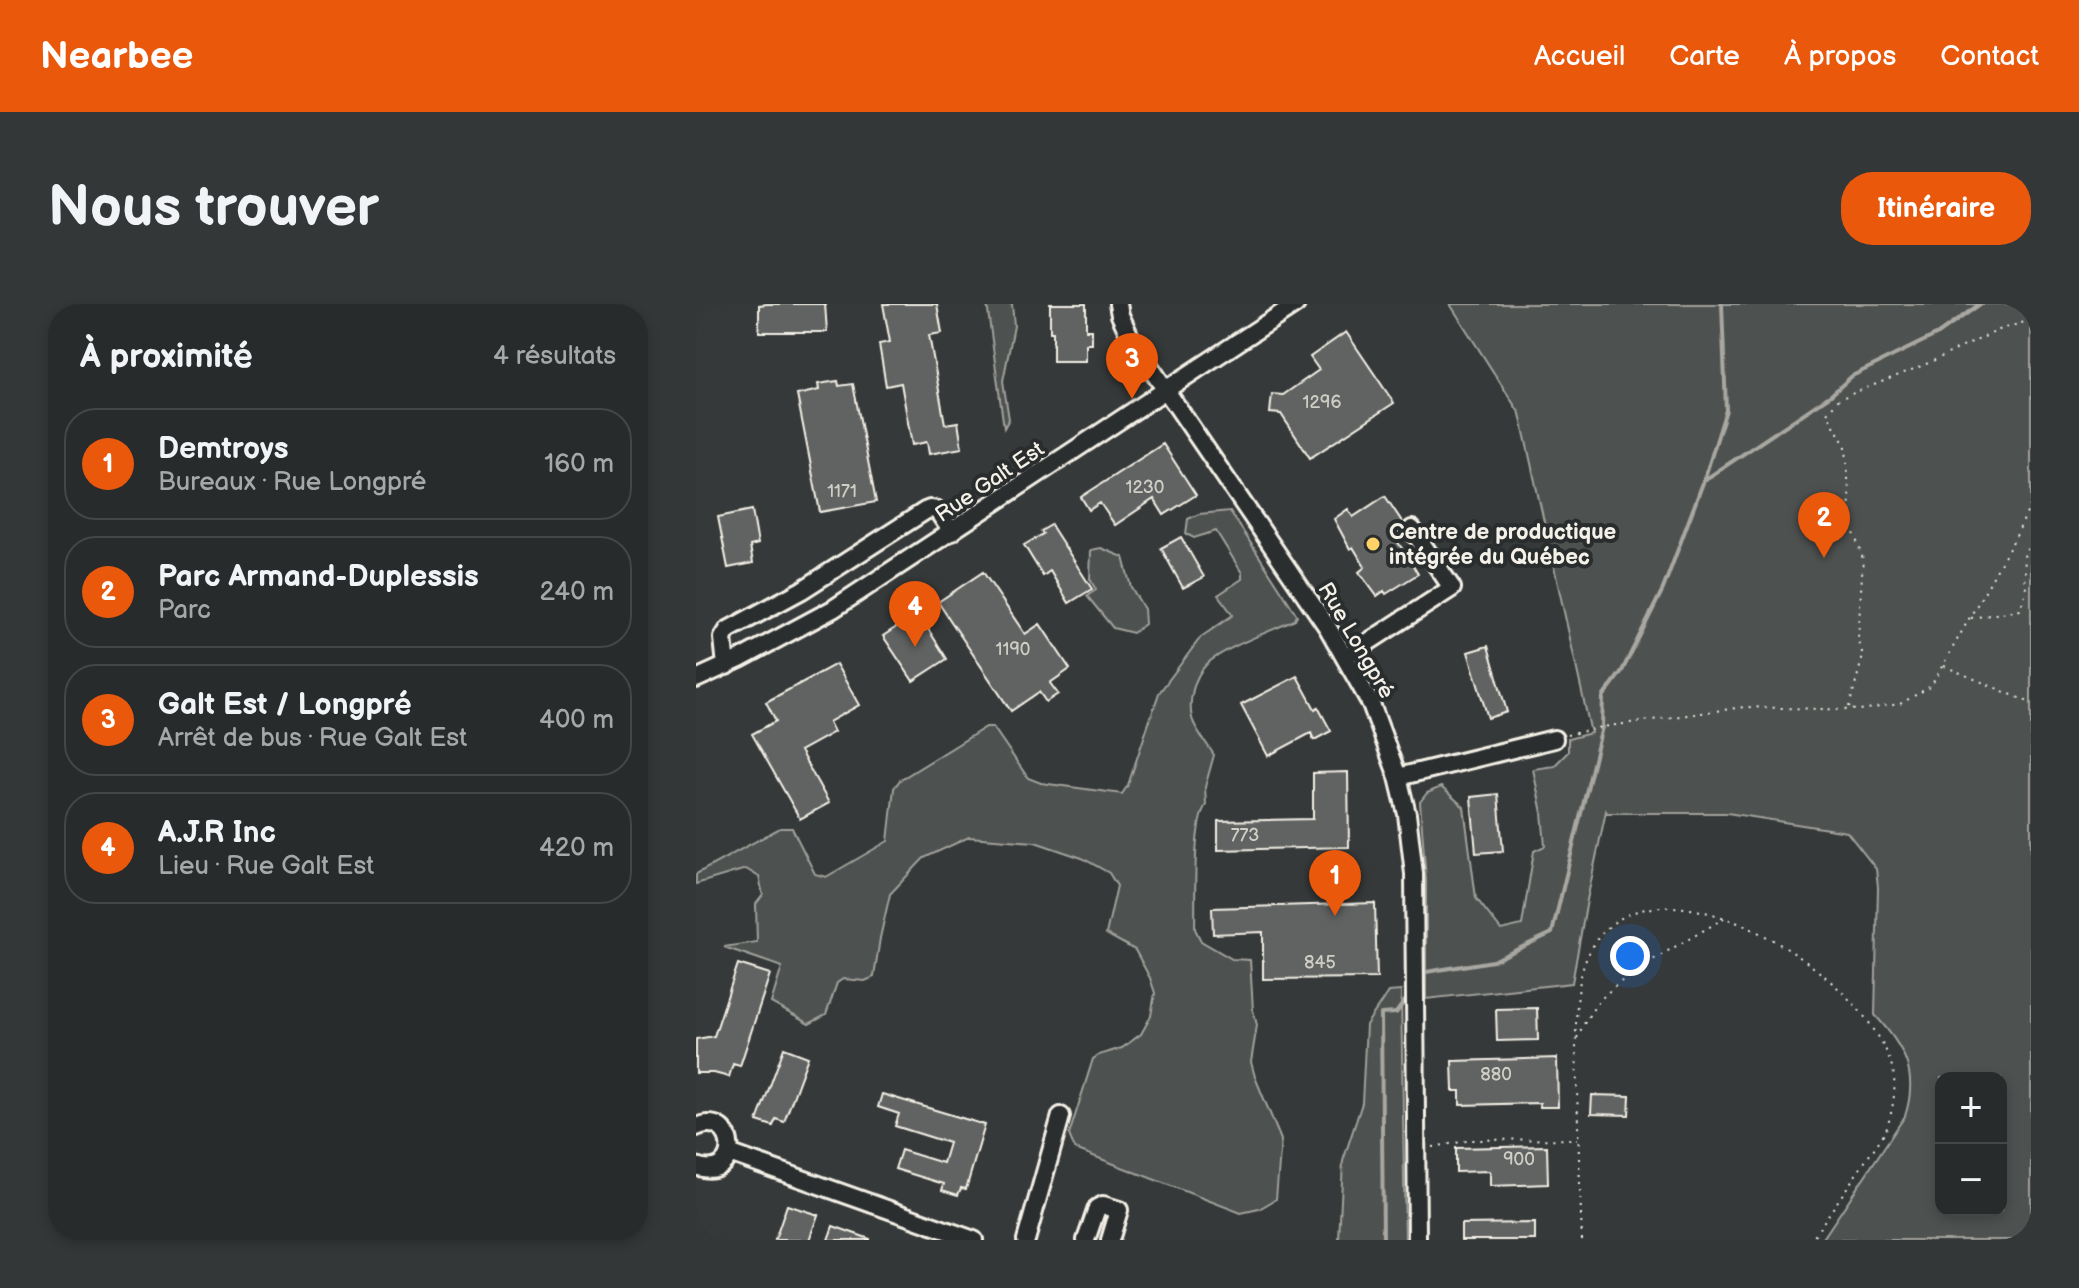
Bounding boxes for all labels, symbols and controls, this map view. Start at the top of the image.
text: Nearbee [40,34,193,79]
text: Accueil [1534,40,1625,73]
text: Carte [1669,40,1740,73]
text: À propos [1784,40,1896,73]
text: Contact [1940,40,2039,73]
button: Itinéraire [1841,172,2031,245]
text: Nous trouver [48,175,379,242]
pin: 3 [1106,333,1158,399]
text: À proximité [80,336,253,377]
text: 4 résultats [493,341,616,372]
house number: 1296 [1303,392,1342,413]
text: Demtroys [158,431,289,467]
street label: Rue Galt Est [930,436,1050,529]
text: 1 [103,449,113,480]
text: 160 m [544,449,614,480]
text: Bureaux · Rue Longpré [158,467,427,498]
house number: 1230 [1126,477,1164,498]
house number: 1171 [827,481,857,502]
pin: 2 [1798,492,1850,558]
place label: Centre de productique intégrée du Québec [1389,519,1616,571]
marker: Centre de productique intégrée du Québec [1364,535,1382,553]
text: Parc Armand-Duplessis [158,559,479,595]
text: 2 [100,577,116,608]
text: 240 m [539,577,614,608]
street label: Rue Longpré [1312,578,1400,704]
pin: 4 [889,581,941,647]
text: Parc [158,595,211,626]
house number: 1190 [996,639,1030,660]
text: Galt Est / Longpré [158,687,412,723]
text: 3 [100,705,116,736]
text: 400 m [539,705,614,736]
text: Arrêt de bus · Rue Galt Est [158,723,467,754]
text: A.J.R Inc [158,815,276,851]
house number: 773 [1231,825,1259,846]
text: 4 [100,833,116,864]
text: 420 m [539,833,614,864]
pin: 1 [1309,850,1361,916]
text: Lieu · Rue Galt Est [158,851,374,882]
your location [1610,936,1650,976]
house number: 845 [1304,952,1336,973]
house number: 880 [1480,1064,1512,1085]
map controls [1935,1072,2007,1216]
button: + [1935,1072,2007,1144]
button: − [1935,1144,2007,1216]
house number: 900 [1503,1149,1535,1170]

